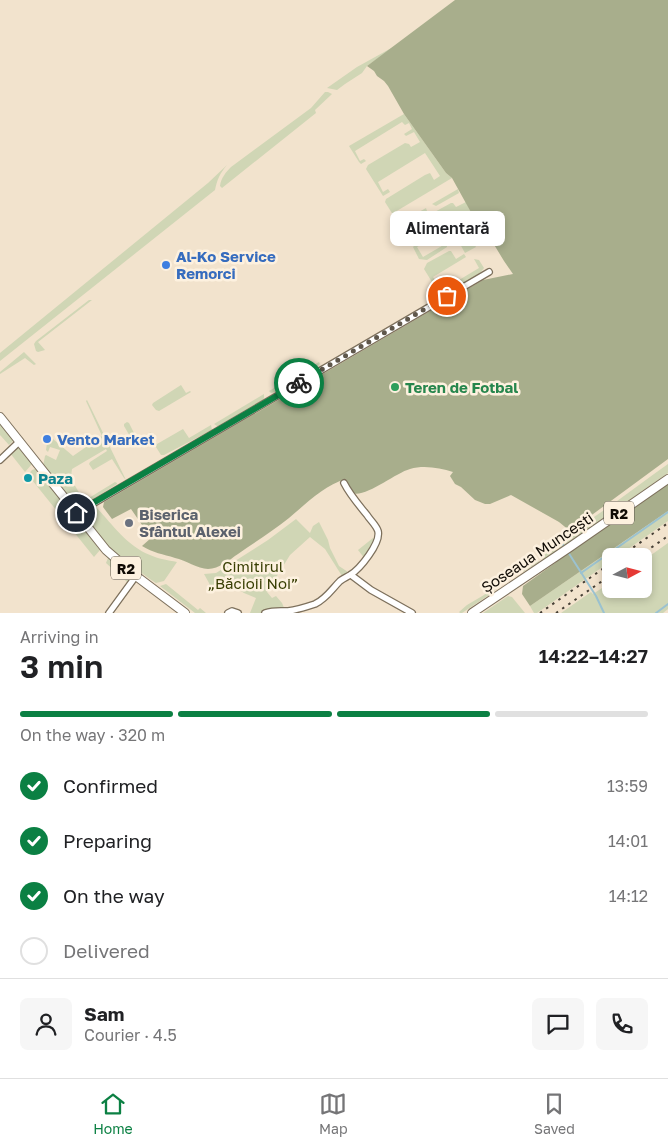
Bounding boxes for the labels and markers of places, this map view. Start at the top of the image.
callout: Alimentară [390,211,504,246]
place label: Al-Ko Service Remorci [176,247,276,282]
marker: Al-Ko Service Remorci [160,259,172,271]
pin [426,275,468,317]
place label: Teren de Fotbal [405,378,518,396]
marker: Teren de Fotbal [389,381,401,393]
place label: Vento Market [57,430,155,448]
marker: Vento Market [41,433,53,445]
place label: Paza [38,469,73,487]
marker: Paza [22,472,34,484]
pin [55,492,97,534]
place label: Biserica Sfântul Alexei [139,505,241,540]
marker: Biserica Sfântul Alexei [123,517,135,529]

